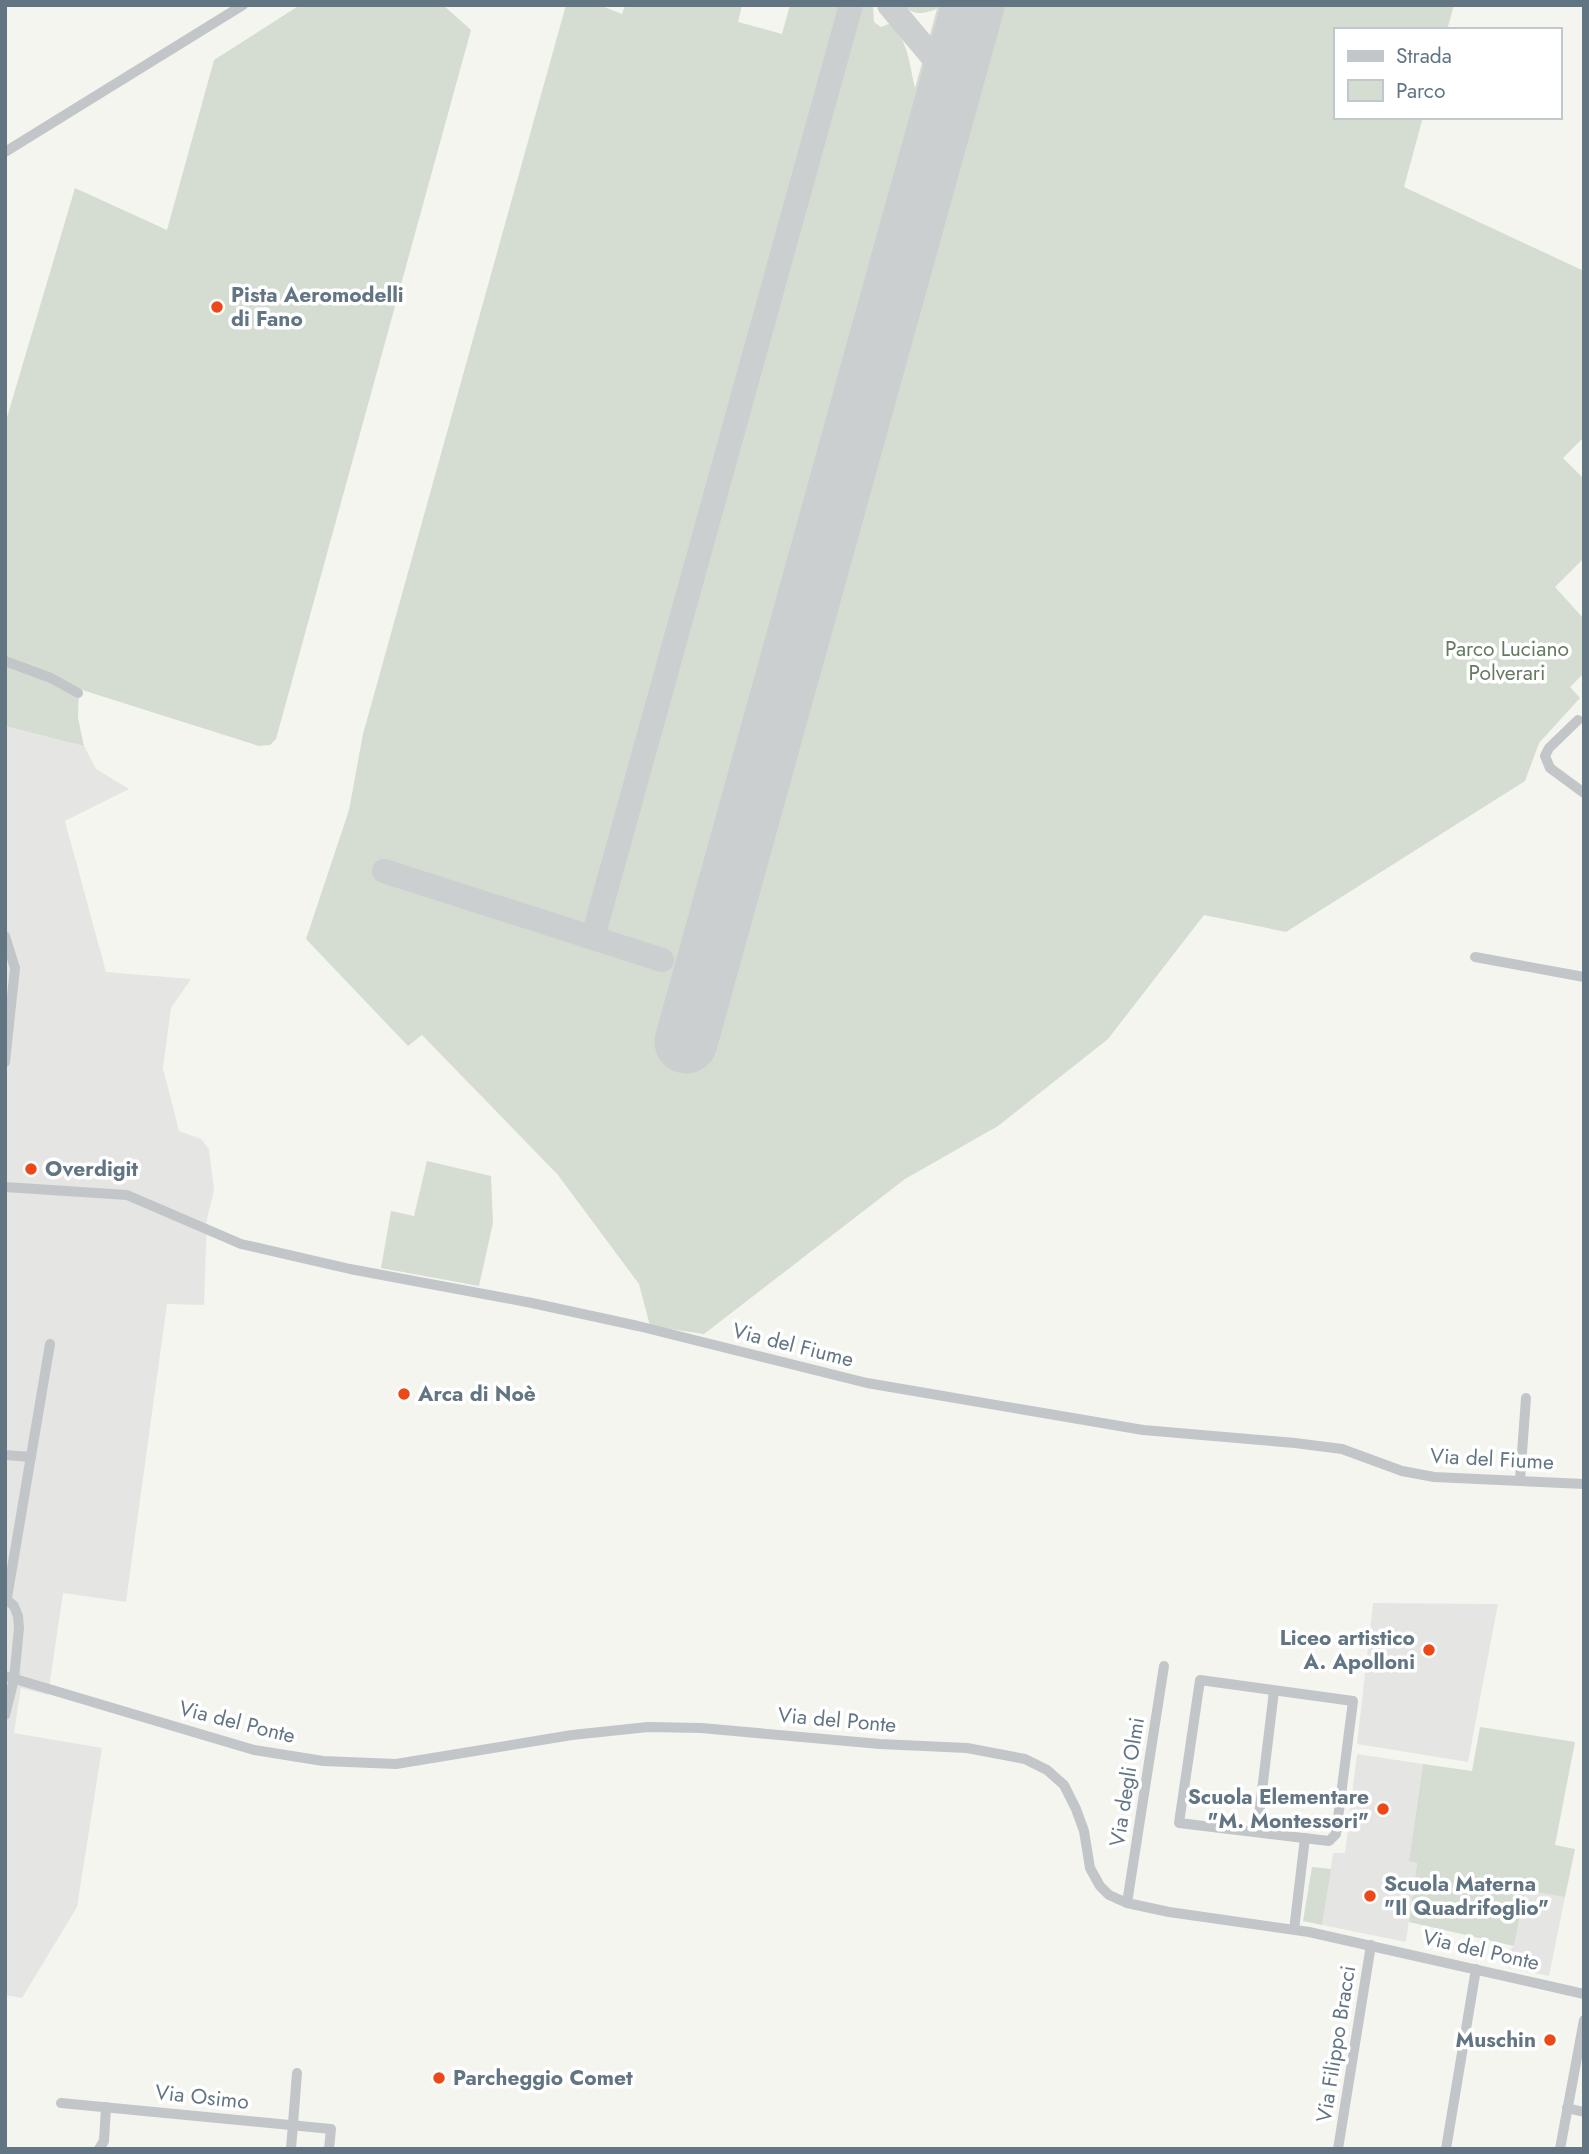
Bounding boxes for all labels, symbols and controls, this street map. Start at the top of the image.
legend [1334,28,1561,119]
text: Strada [1396,41,1452,71]
text: Parco [1396,76,1445,106]
place label: Pista Aeromodelli di Fano [231,280,404,334]
marker: Pista Aeromodelli di Fano [209,299,225,315]
park label: Parco Luciano Polverari [1445,634,1569,688]
place label: Overdigit [45,1154,138,1184]
marker: Overdigit [23,1161,39,1177]
street label: Via del Fiume [729,1315,857,1375]
place label: Arca di Noè [417,1379,536,1409]
marker: Arca di Noè [396,1386,412,1402]
street label: Via del Fiume [1429,1441,1555,1477]
place label: Liceo artistico A. Apolloni [1280,1623,1415,1677]
marker: Liceo artistico A. Apolloni [1421,1642,1437,1658]
street label: Via del Ponte [176,1693,298,1751]
street label: Via del Ponte [776,1700,898,1740]
street label: Via degli Olmi [1102,1715,1152,1849]
place label: Scuola Elementare "M. Montessori" [1188,1782,1369,1836]
marker: Scuola Elementare "M. Montessori" [1375,1801,1391,1817]
place label: Scuola Materna "Il Quadrifoglio" [1384,1869,1549,1923]
marker: Scuola Materna "Il Quadrifoglio" [1362,1888,1378,1904]
street label: Via del Ponte [1420,1922,1542,1978]
street label: Via Filippo Bracci [1309,1964,1363,2124]
place label: Muschin [1455,2025,1536,2055]
marker: Muschin [1542,2032,1558,2048]
place label: Parcheggio Comet [453,2063,633,2093]
marker: Parcheggio Comet [431,2070,447,2086]
street label: Via Osimo [154,2077,250,2117]

